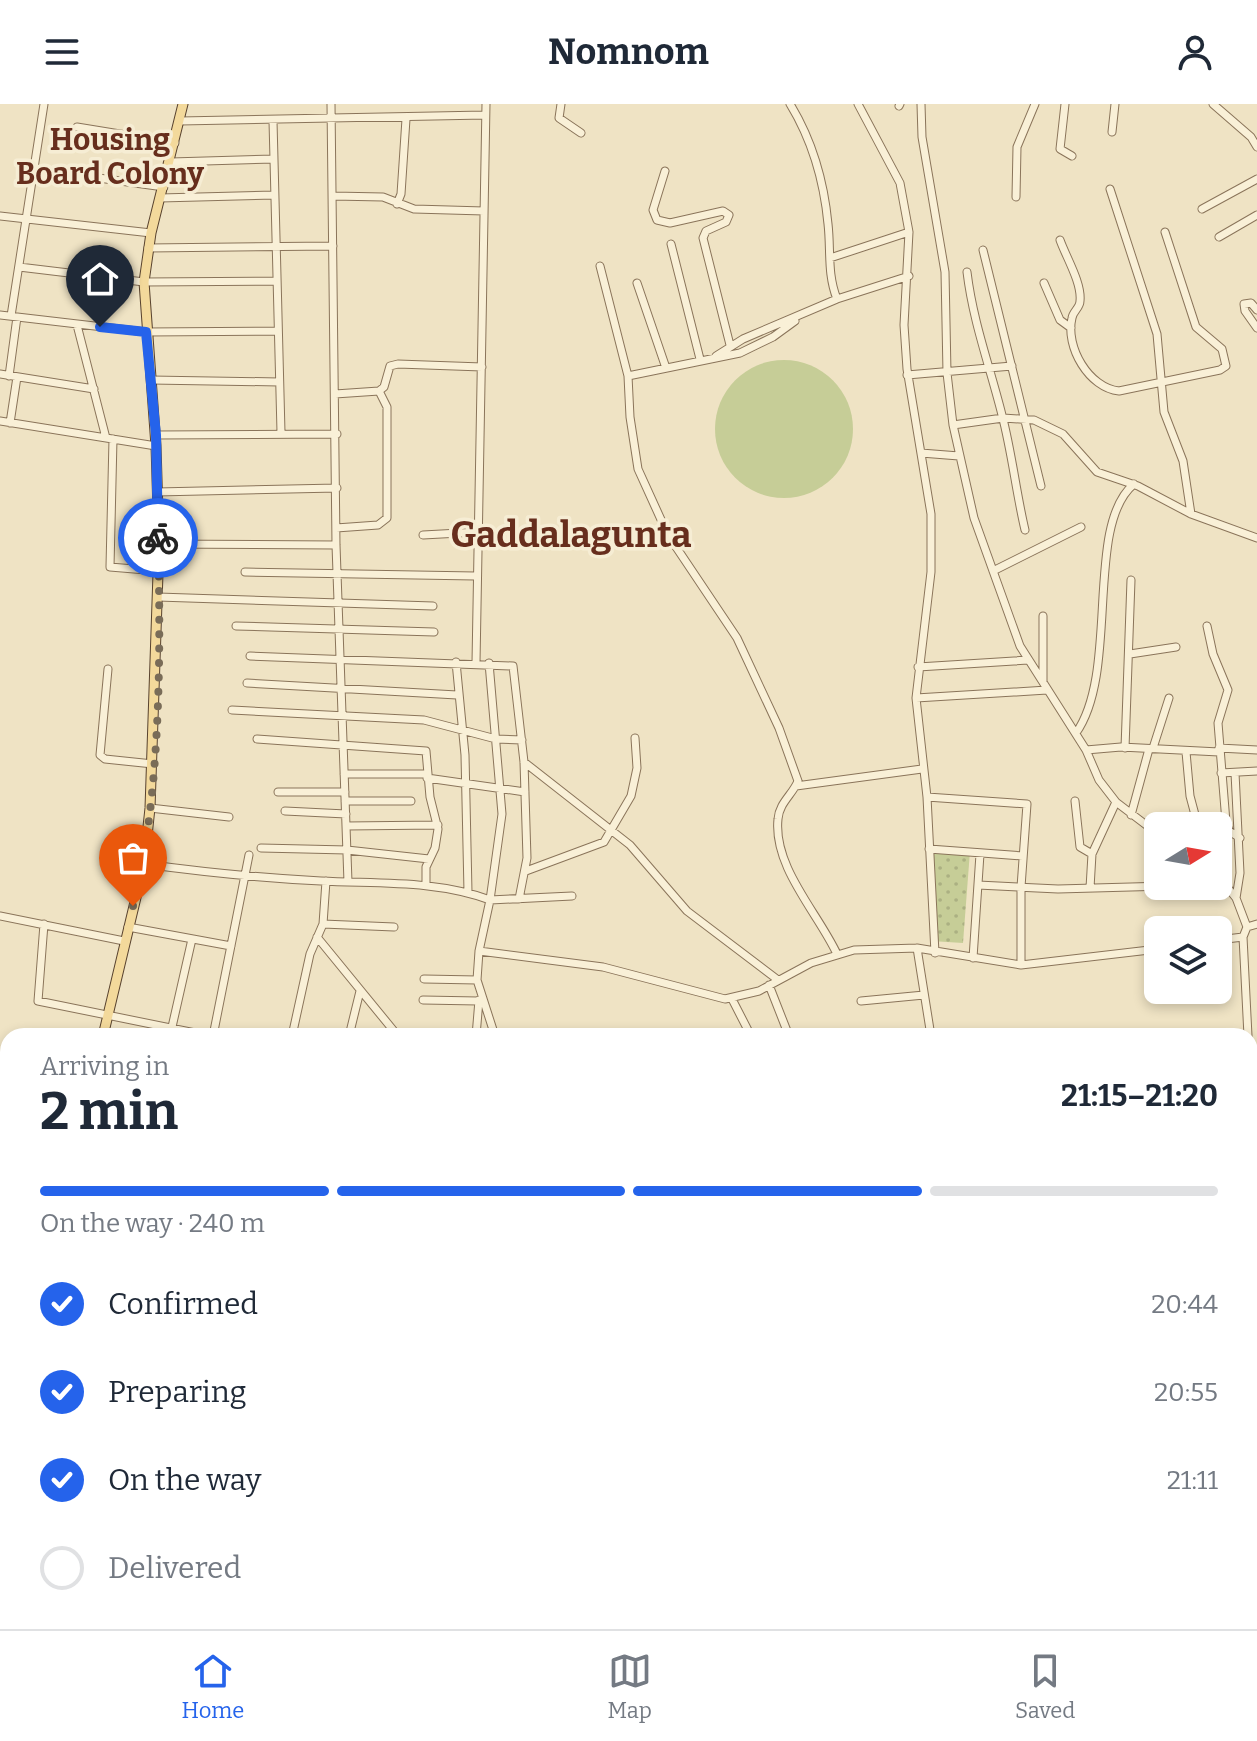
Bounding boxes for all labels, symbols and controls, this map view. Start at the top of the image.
icon: menu [40,30,84,74]
text: Nomnom [548,30,709,74]
icon: person [1173,30,1217,74]
district label: Housing Board Colony [16,122,204,192]
pin [66,245,134,327]
icon: home [78,257,122,301]
courier [118,498,198,578]
district label: Gaddalagunta [451,513,691,557]
icon: bike [136,516,180,560]
north arrow [1144,812,1232,900]
map controls [1144,812,1232,1004]
pin [99,824,167,906]
icon: bag [111,836,155,880]
button: layers [1144,916,1232,1004]
text: Arriving in [40,1051,169,1082]
text: 21:15–21:20 [1061,1078,1218,1114]
text: 2 min [40,1080,178,1143]
text: On the way · 240 m [40,1208,265,1239]
icon: check [40,1282,84,1326]
text: Confirmed [108,1286,258,1322]
text: 20:44 [1151,1289,1218,1320]
icon: check [40,1370,84,1414]
text: Preparing [108,1374,246,1410]
text: 20:55 [1154,1377,1218,1408]
icon: check [40,1458,84,1502]
text: On the way [108,1462,261,1498]
text: 21:11 [1167,1465,1218,1496]
text: Delivered [108,1550,241,1586]
tab: Home [182,1649,244,1724]
tab: Map [607,1649,652,1724]
tab: Saved [1015,1649,1075,1724]

